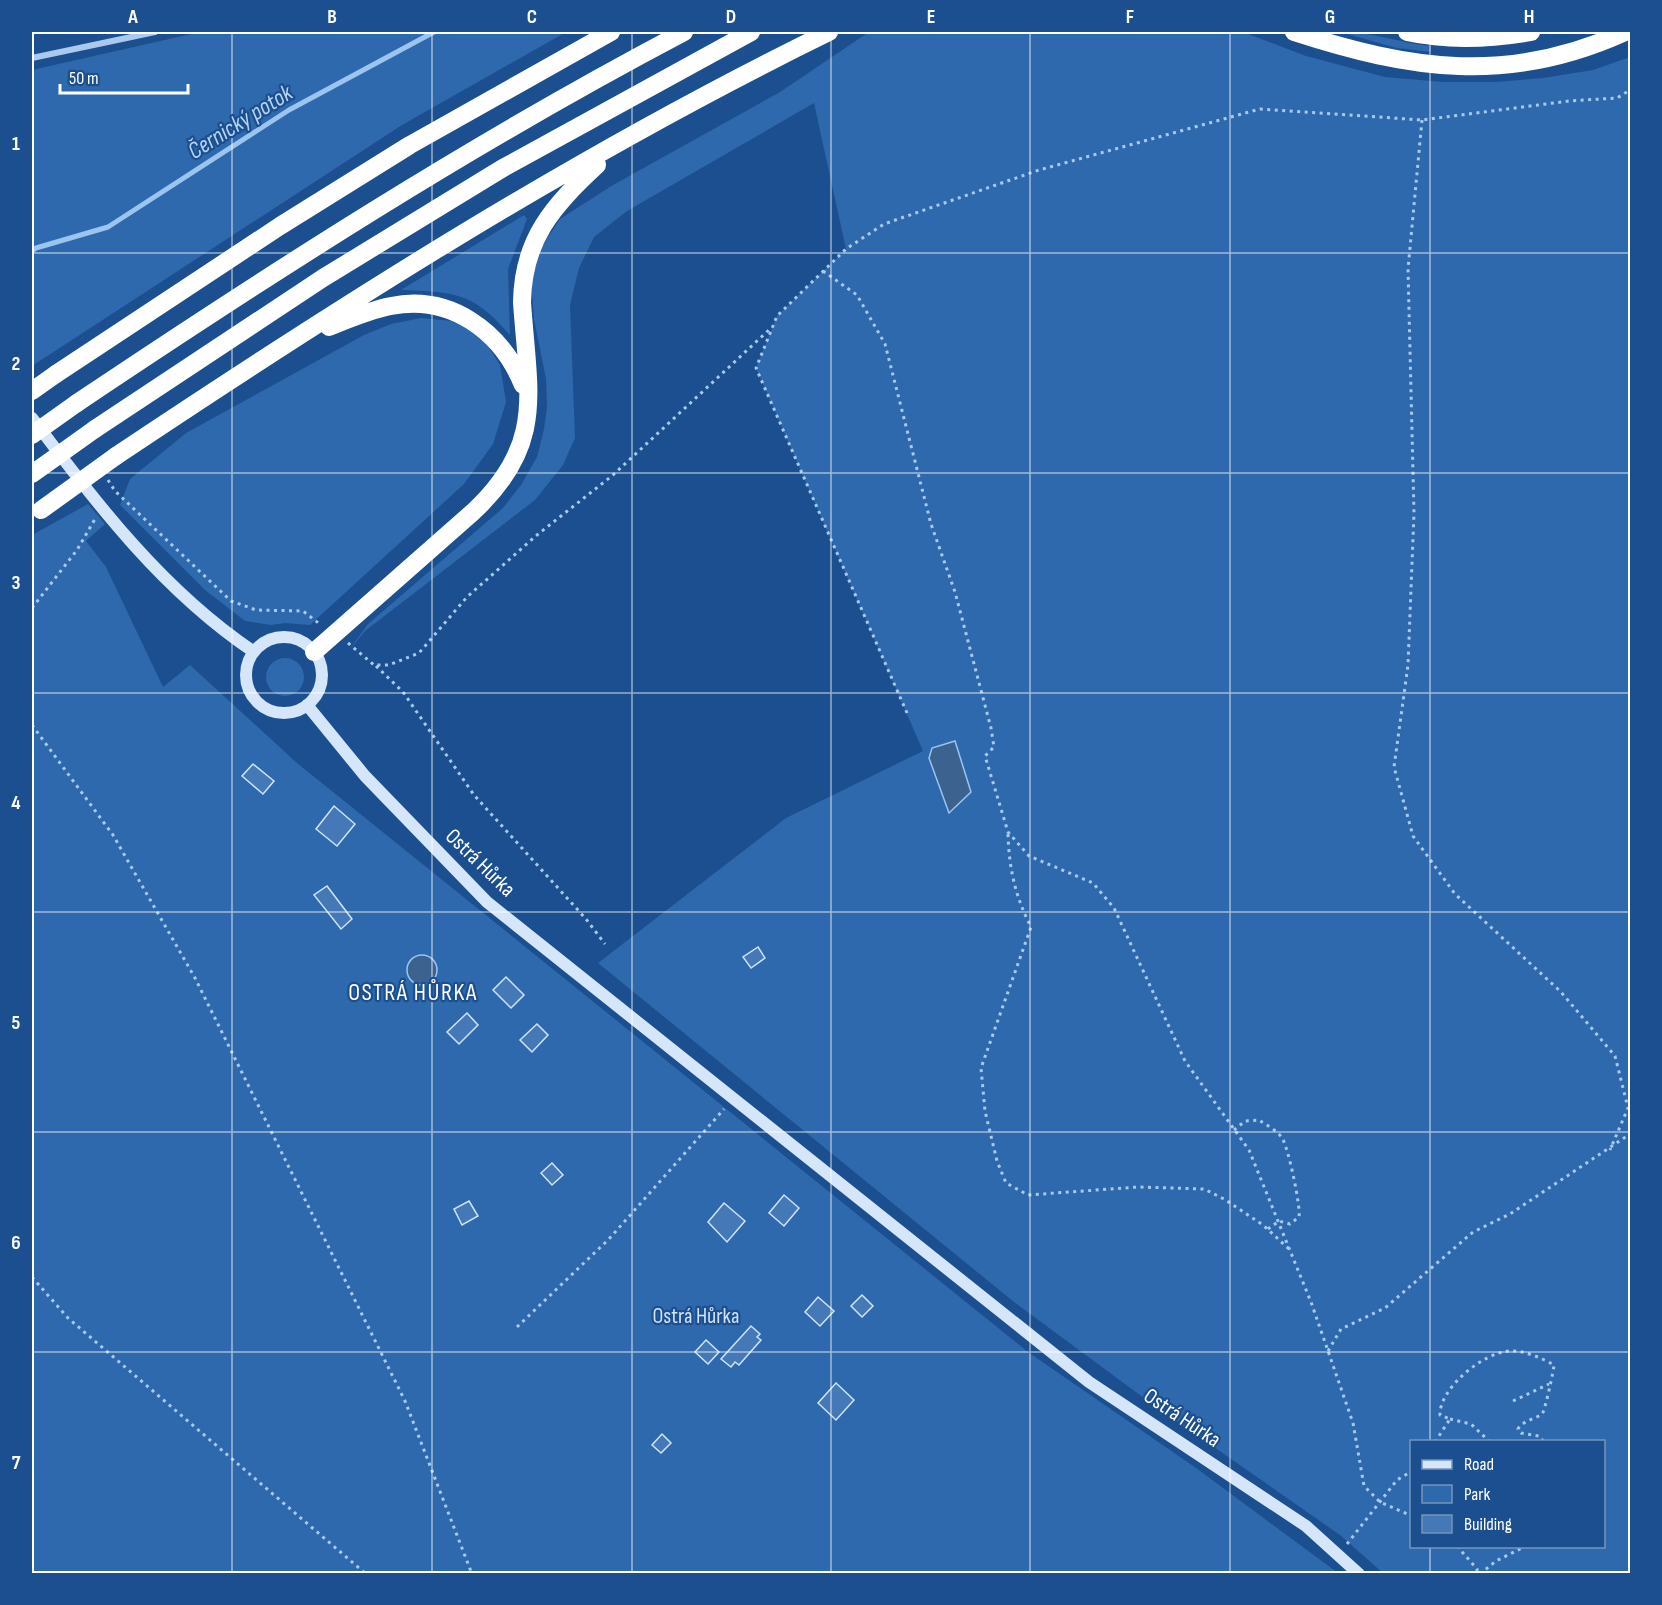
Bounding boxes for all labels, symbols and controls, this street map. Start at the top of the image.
text: A [127,5,138,29]
text: B [327,5,337,29]
text: C [527,5,537,29]
text: D [726,5,736,29]
text: E [927,5,935,29]
text: F [1126,5,1134,29]
text: G [1325,5,1335,29]
text: H [1524,5,1534,29]
scale bar [60,57,188,95]
text: 50 m [69,68,99,89]
water label: Černický potok [182,78,299,166]
text: 1 [12,132,20,156]
text: 2 [12,352,20,376]
text: 3 [12,571,21,595]
text: 4 [11,791,21,815]
street label: Ostrá Hůrka [439,823,521,903]
district label: OSTRÁ HŮRKA [348,978,478,1007]
text: 5 [12,1011,21,1035]
text: 6 [11,1231,21,1255]
park label: Ostrá Hůrka [653,1303,739,1330]
street label: Ostrá Hůrka [1138,1382,1226,1454]
legend [1410,1440,1605,1548]
text: 7 [12,1451,21,1475]
text: Road [1464,1454,1494,1475]
text: Park [1464,1484,1490,1505]
text: Building [1464,1514,1512,1535]

